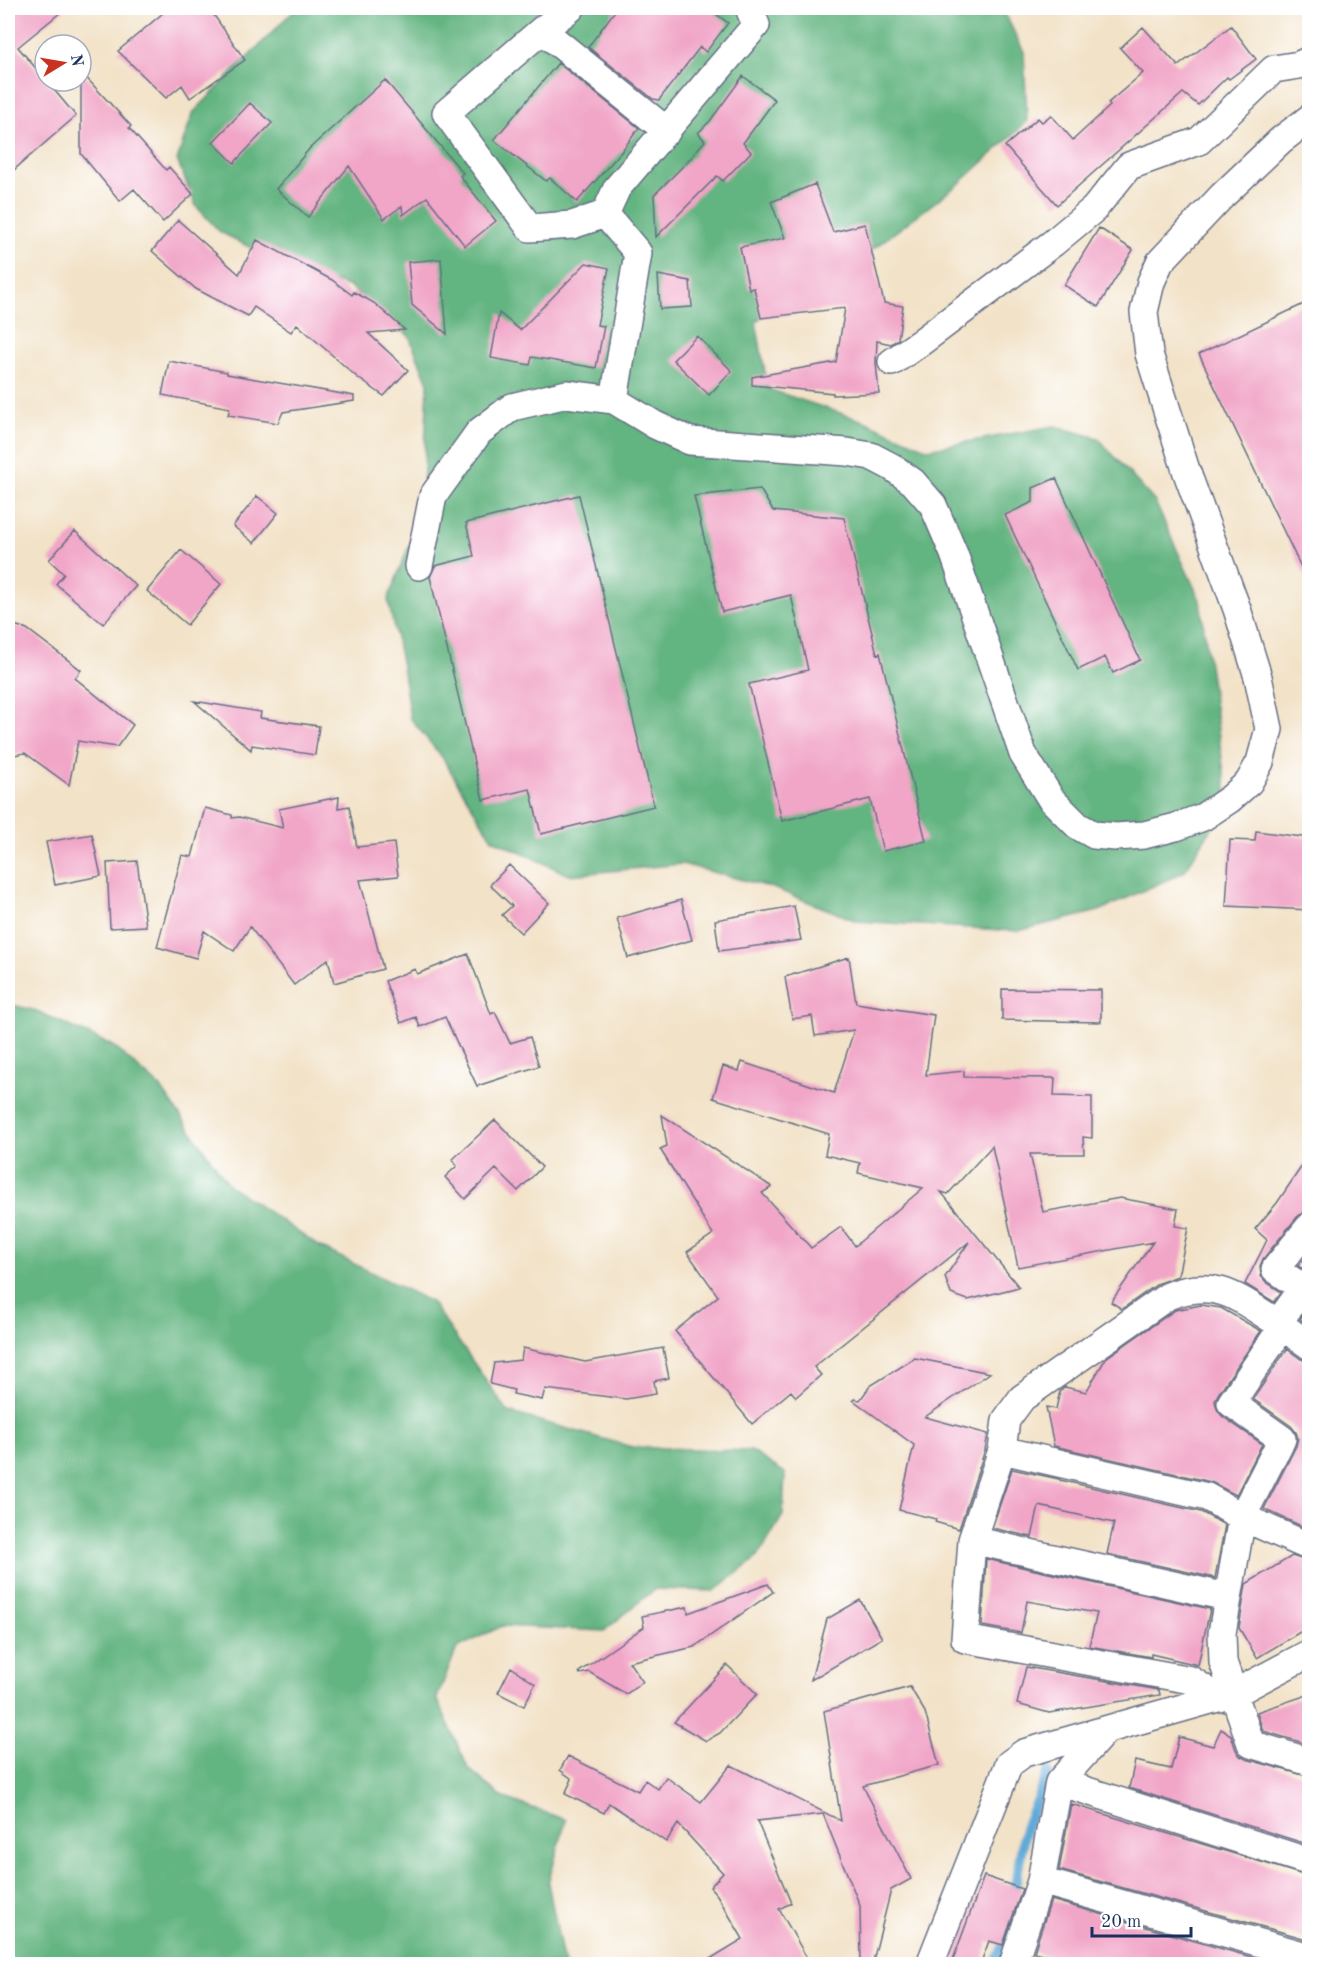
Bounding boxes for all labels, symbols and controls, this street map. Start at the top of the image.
north arrow [33,33,93,93]
text: N [67,53,85,69]
scale bar [1092,1900,1191,1938]
text: 20 m [1101,1913,1141,1931]

